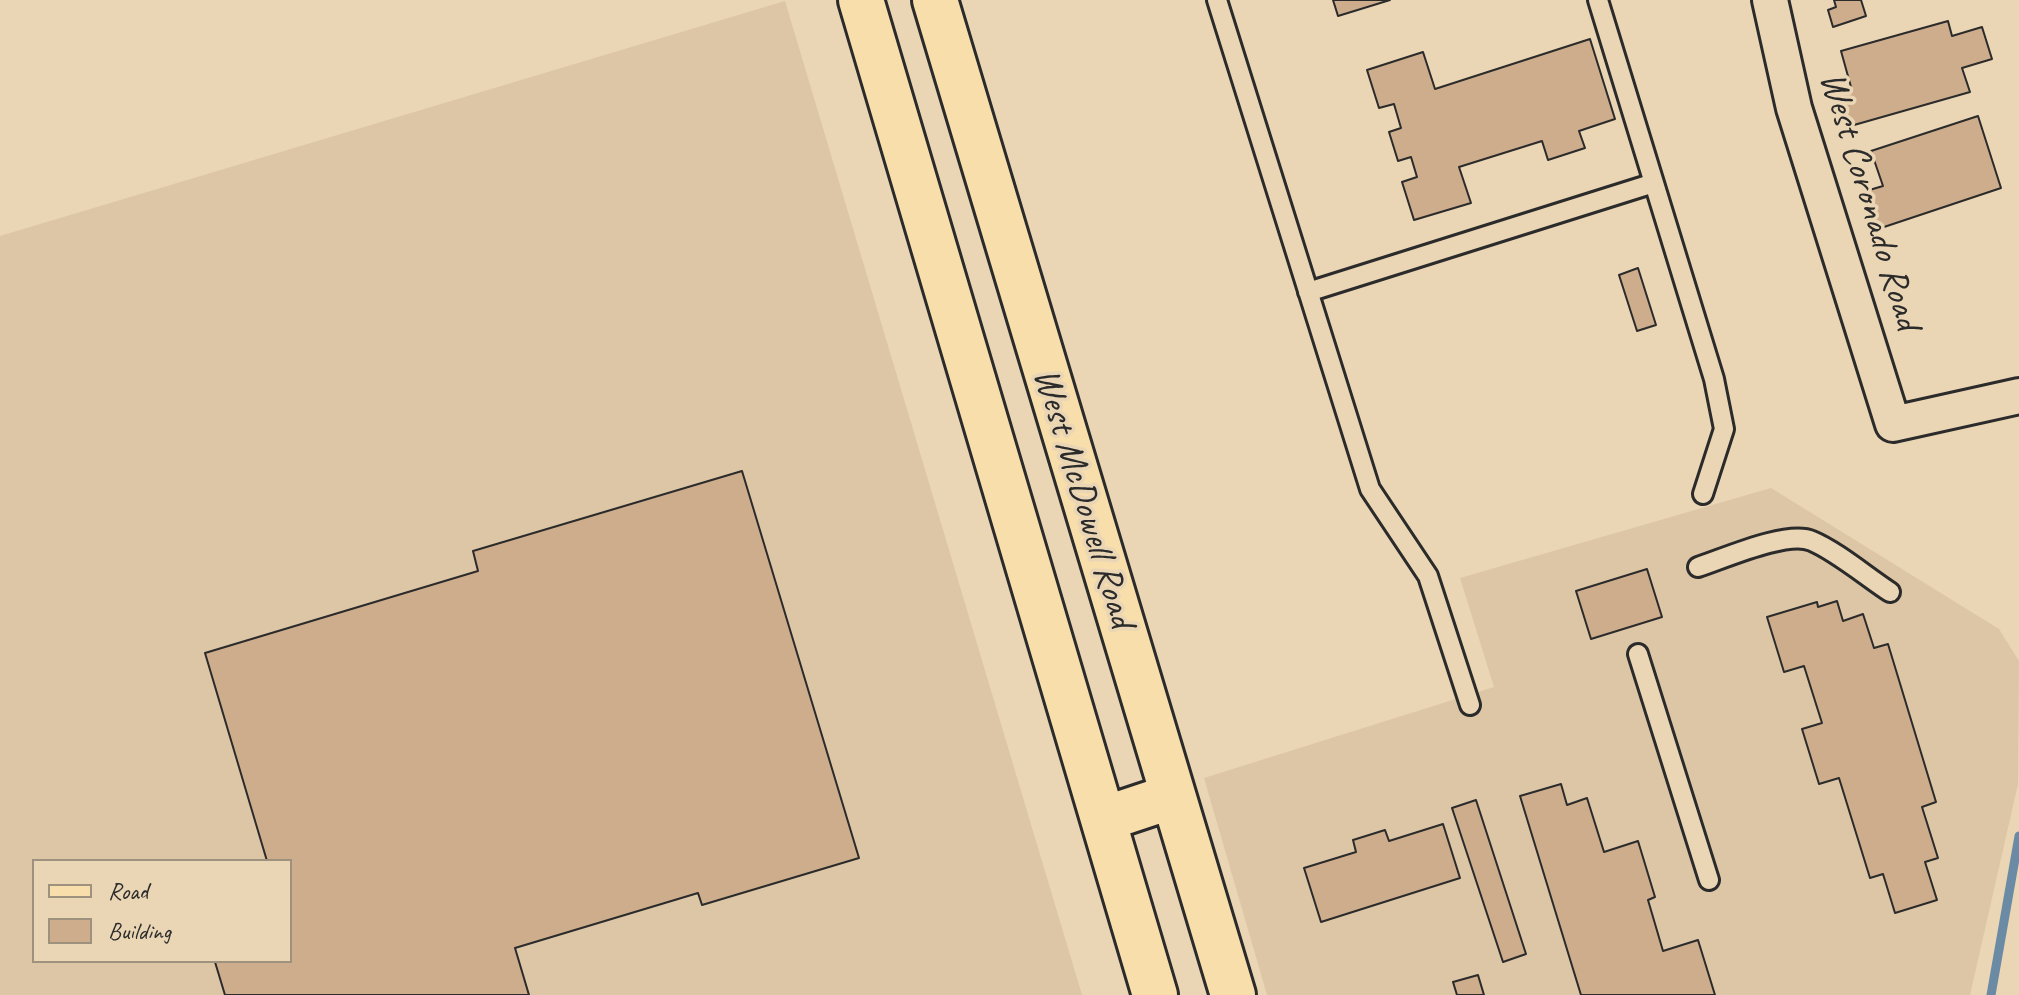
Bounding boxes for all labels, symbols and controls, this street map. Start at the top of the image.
street label: West Coronado Road [1808,67,1930,335]
street label: West McDowell Road [1022,363,1144,633]
legend [32,859,292,963]
text: Road [108,876,148,906]
text: Building [108,916,171,946]

